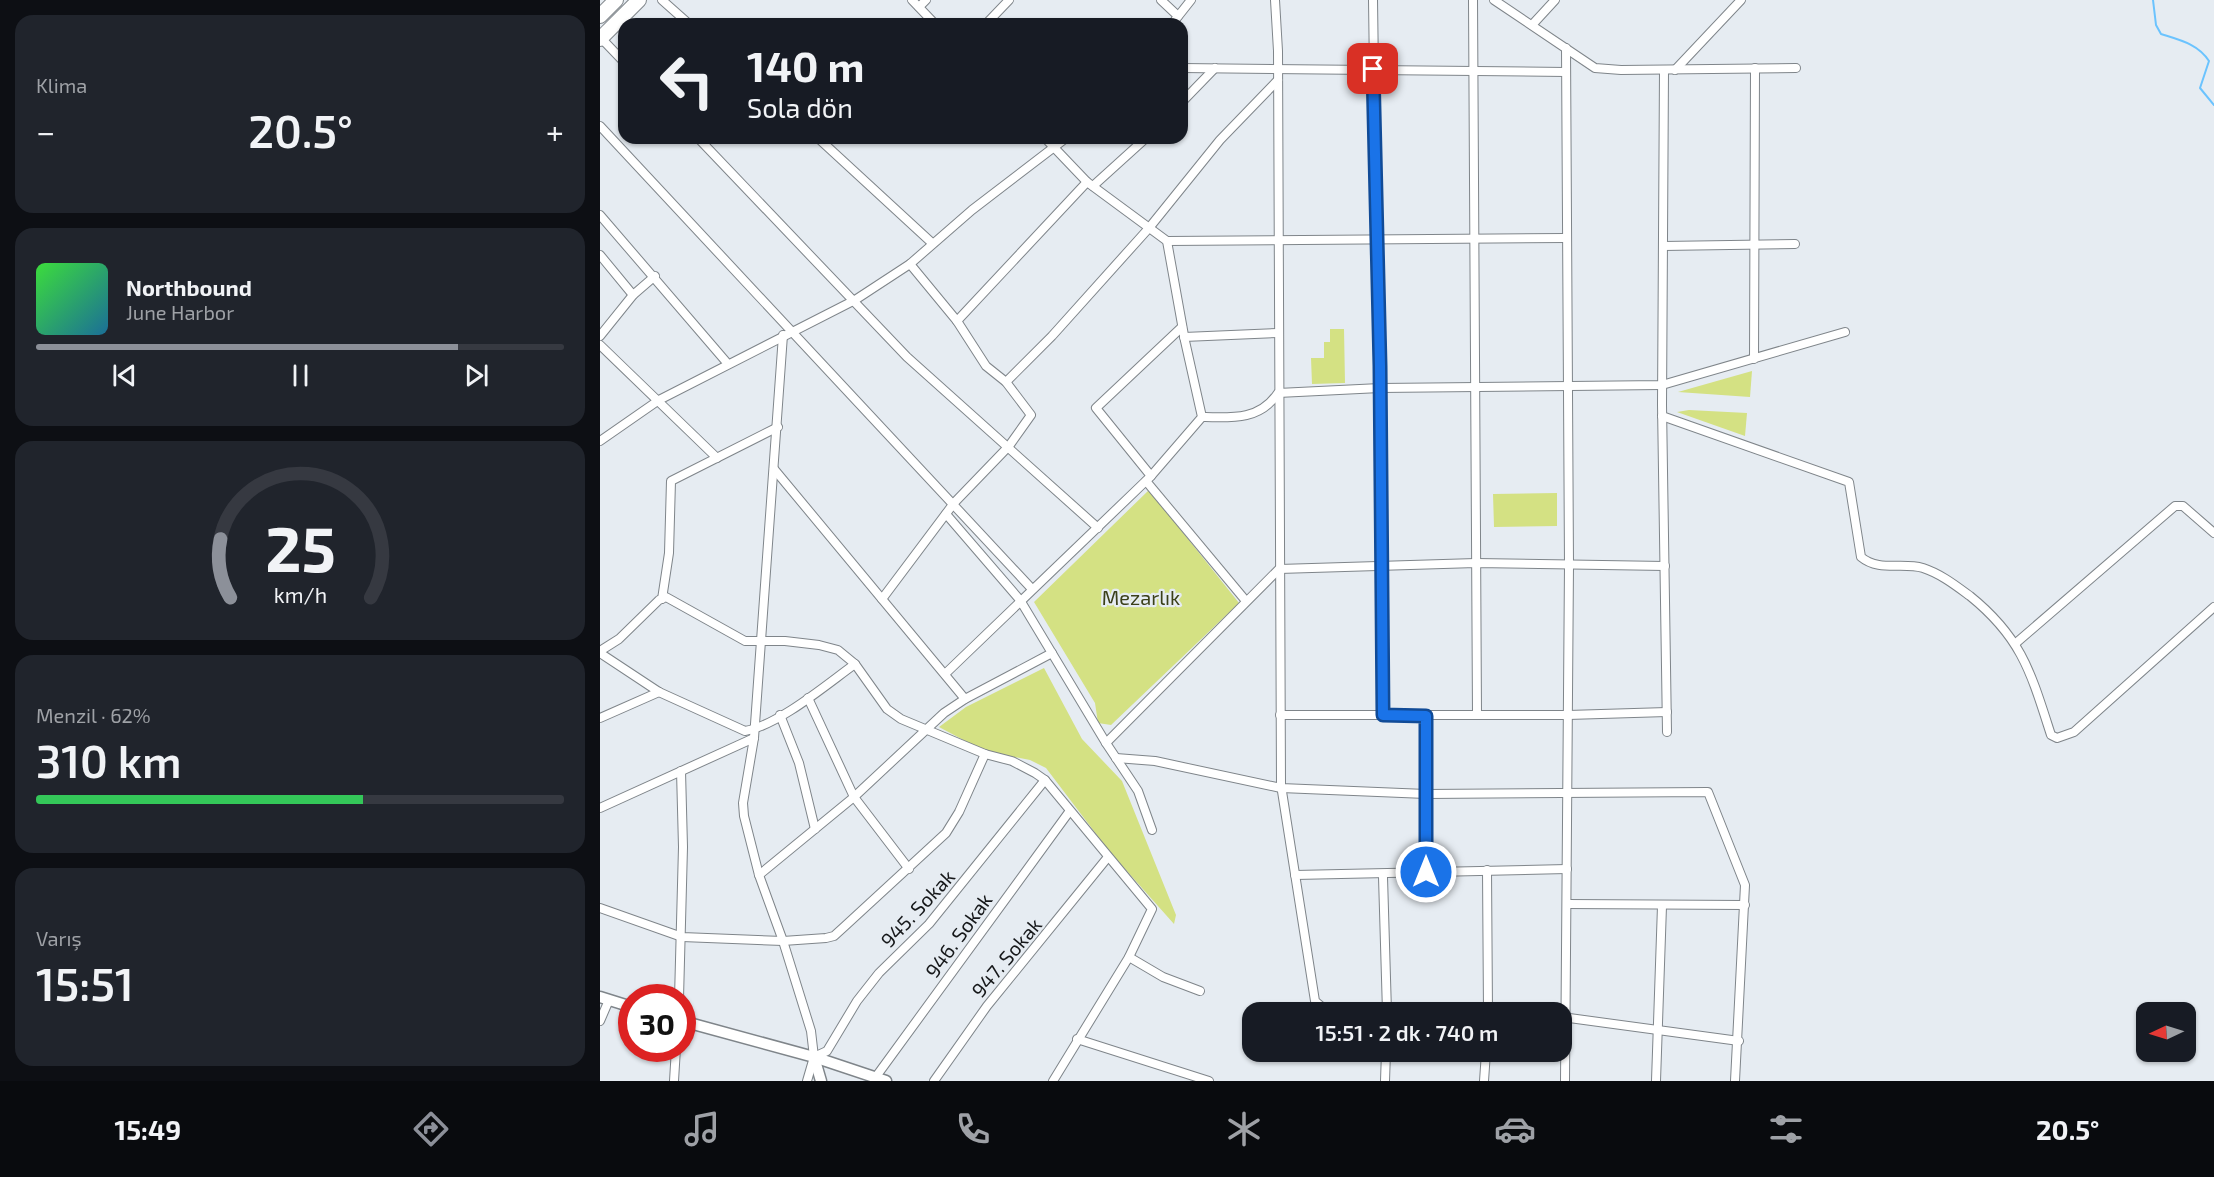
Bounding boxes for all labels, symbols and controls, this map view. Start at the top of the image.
text: 140 m [747,40,864,90]
icon: left [648,42,726,120]
pin [1347,43,1398,94]
icon: arrive [1356,52,1389,85]
text: Klima [36,73,87,97]
text: Sola dön [747,91,853,123]
text: 20.5° [248,103,353,157]
text: − [36,111,55,151]
text: + [546,111,564,151]
text: Northbound [126,274,252,300]
text: June Harbor [126,300,234,324]
icon: previous [108,359,141,392]
icon: pause [284,359,317,392]
icon: next [460,359,493,392]
text: 25 [265,510,335,585]
text: km/h [273,582,327,607]
park label: Mezarlık [1102,585,1180,609]
text: Menzil · 62% [36,703,151,727]
text: 310 km [36,733,182,787]
position arrow [1394,840,1458,904]
street label: 945. Sokak [875,864,959,952]
street label: 946. Sokak [919,888,997,982]
street label: 947. Sokak [966,913,1046,1001]
text: Varış [36,926,82,950]
text: 15:51 [36,956,134,1010]
speed limit sign: 30 [618,984,696,1062]
north arrow [2136,1002,2196,1062]
map controls [2136,1002,2196,1062]
text: 15:51 · 2 dk · 740 m [1316,1019,1498,1045]
icon: directions [410,1108,452,1150]
icon: music [681,1108,723,1150]
icon: phone [952,1108,994,1150]
icon: climate [1223,1108,1265,1150]
icon: car [1494,1108,1536,1150]
icon: filters [1765,1108,1807,1150]
text: 15:49 [114,1113,181,1145]
text: 20.5° [2036,1113,2099,1145]

